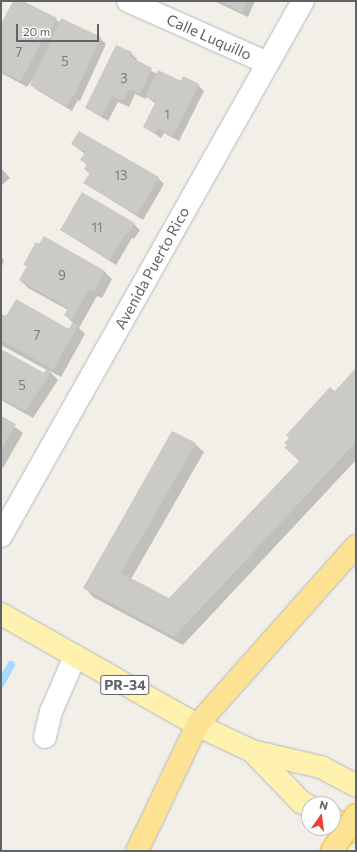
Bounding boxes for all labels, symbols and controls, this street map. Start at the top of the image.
street label: Calle Luquillo [164,10,254,64]
scale bar [18,16,101,42]
text: 20 m [23,24,50,38]
house number: 7 [16,44,22,60]
house number: 5 [61,53,69,69]
house number: 3 [120,70,128,86]
house number: 1 [164,106,170,122]
house number: 13 [115,167,127,183]
street label: Avenida Puerto Rico [111,204,193,332]
house number: 11 [91,219,103,235]
house number: 9 [58,267,66,283]
house number: 7 [34,327,40,343]
house number: 5 [18,377,26,393]
road number: PR-34 [100,673,150,697]
north arrow [301,796,341,836]
text: N [318,798,329,812]

